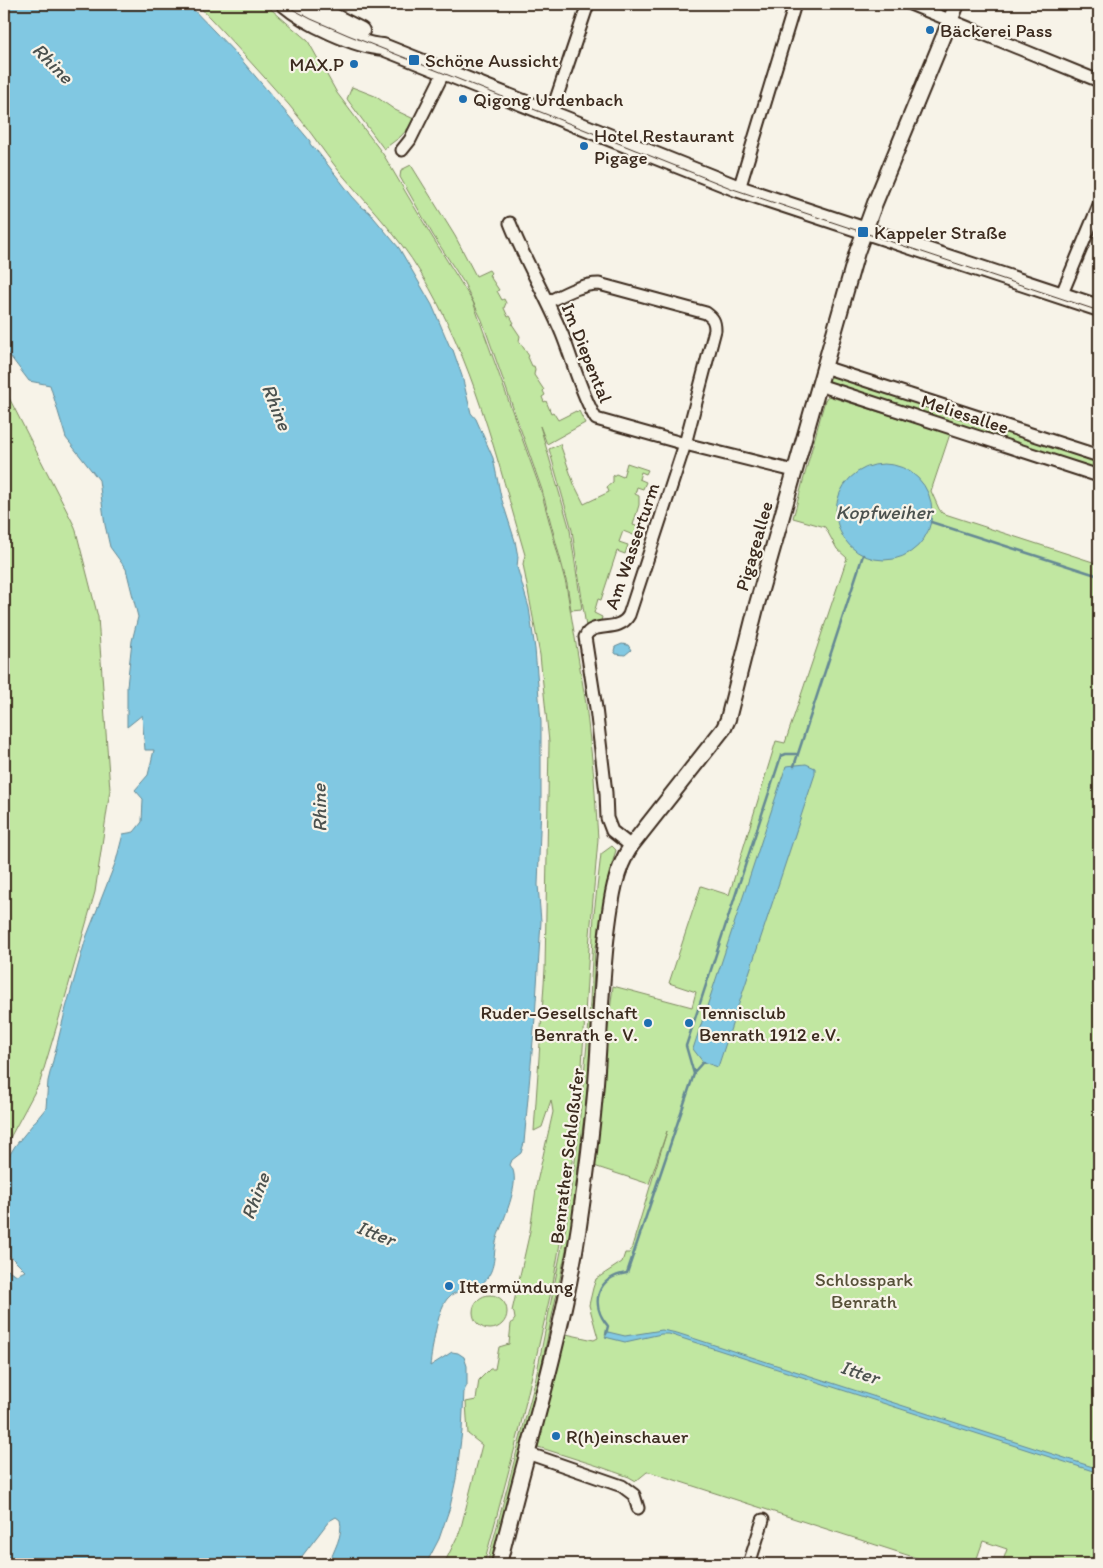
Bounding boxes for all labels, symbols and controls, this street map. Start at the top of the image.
place label: Bäckerei Pass [940,19,1053,42]
marker: Bäckerei Pass [924,24,936,36]
water label: Rhine [27,37,80,90]
place label: Schöne Aussicht [425,49,559,72]
place label: MAX.P [290,53,344,76]
marker: Schöne Aussicht [407,53,421,67]
marker: MAX.P [348,58,360,70]
place label: Qigong Urdenbach [473,88,623,111]
marker: Qigong Urdenbach [457,93,469,105]
place label: Hotel Restaurant Pigage [594,124,734,169]
marker: Hotel Restaurant Pigage [578,140,590,152]
place label: Kappeler Straße [874,221,1007,244]
marker: Kappeler Straße [856,225,870,239]
street label: Im Diepental [557,300,618,407]
water label: Rhine [257,380,298,435]
street label: Meliesallee [918,389,1012,439]
street label: Am Wasserturm [600,480,664,612]
street label: Pigageallee [730,498,778,594]
water label: Kopfweiher [835,500,935,524]
water label: Rhine [307,782,331,832]
place label: Ruder-Gesellschaft Benrath e. V. [481,1001,638,1046]
place label: Tennisclub Benrath 1912 e.V. [699,1001,841,1046]
marker: Ruder-Gesellschaft Benrath e. V. [642,1017,654,1029]
marker: Tennisclub Benrath 1912 e.V. [683,1017,695,1029]
street label: Benrather Schloßufer [545,1066,589,1245]
water label: Rhine [235,1168,275,1223]
water label: Itter [353,1215,401,1252]
park label: Schlosspark Benrath [815,1268,913,1313]
place label: Ittermündung [459,1275,574,1298]
marker: Ittermündung [443,1280,455,1292]
water label: Itter [838,1355,884,1390]
place label: R(h)einschauer [566,1425,689,1448]
marker: R(h)einschauer [550,1430,562,1442]

